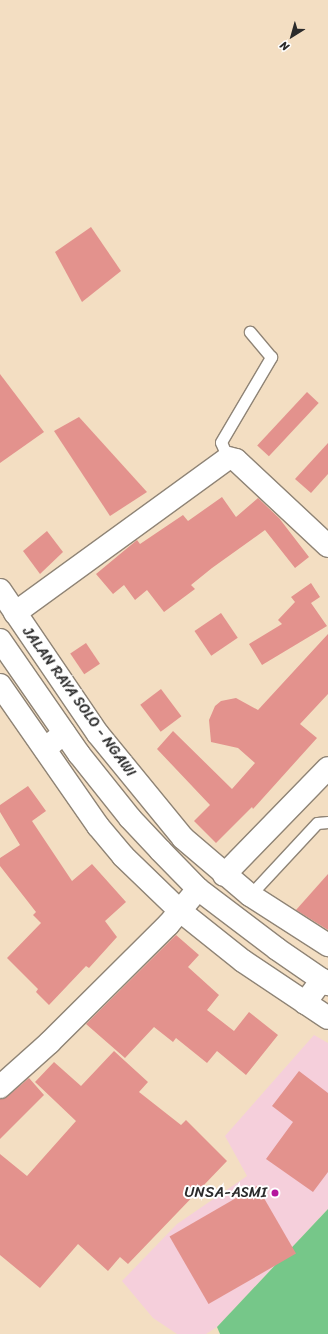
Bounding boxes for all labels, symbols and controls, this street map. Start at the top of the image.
north arrow [272,16,312,56]
text: N [276,36,293,56]
street label: JALAN RAYA SOLO - NGAWI [18,623,140,781]
place label: UNSA-ASMI [185,1184,267,1202]
marker: UNSA-ASMI [270,1188,280,1198]

